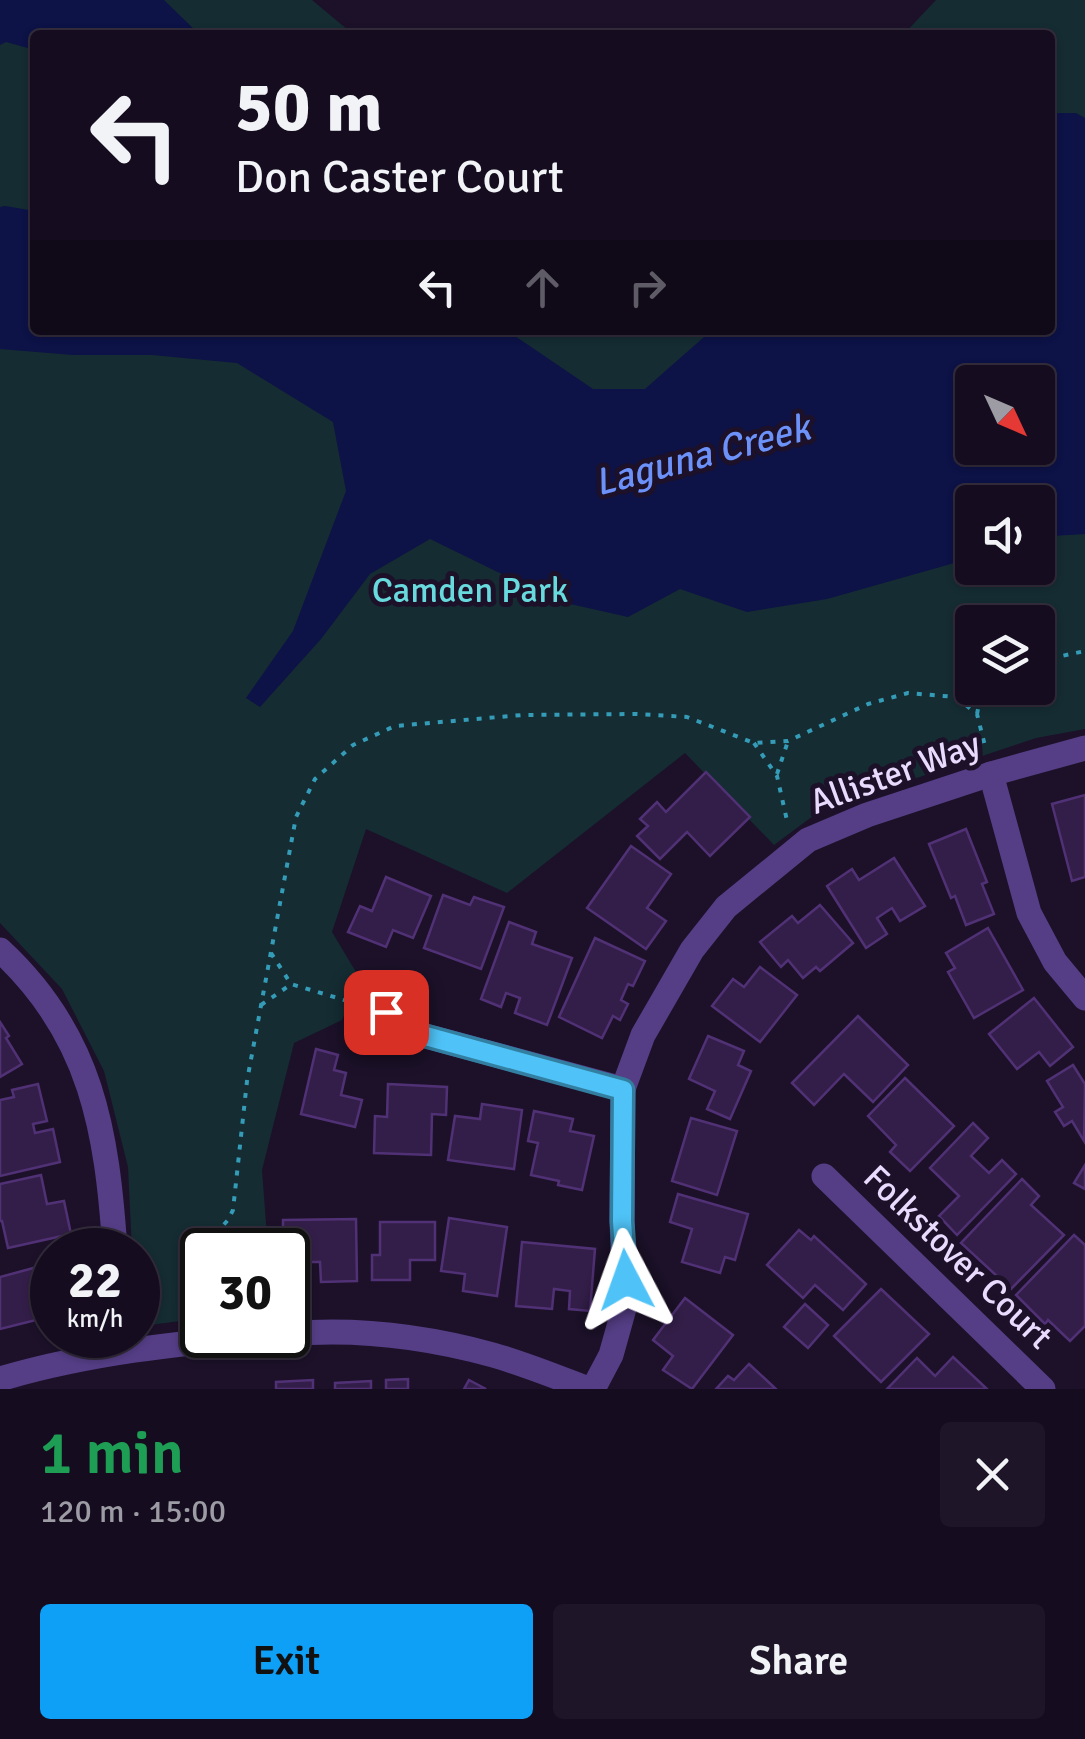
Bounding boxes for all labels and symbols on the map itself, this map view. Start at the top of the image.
north arrow [955,365,1055,465]
water label: Laguna Creek [589,403,818,506]
park label: Camden Park [372,569,568,612]
street label: Allister Way [804,722,986,824]
pin [344,970,429,1055]
street label: Folkstover Court [855,1156,1061,1358]
speed limit sign: 30 [180,1228,310,1358]
position arrow [574,1228,678,1332]

